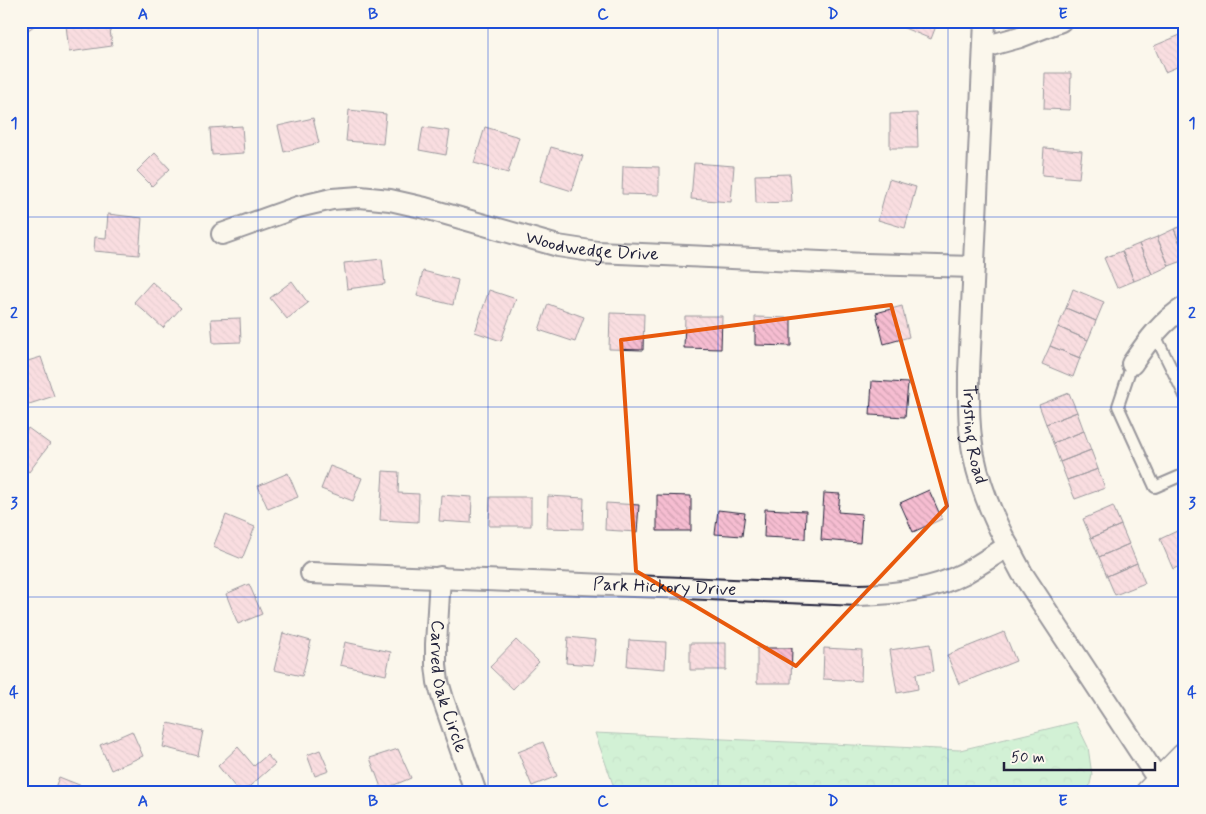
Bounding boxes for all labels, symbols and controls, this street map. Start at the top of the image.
text: A [138,4,148,25]
text: B [368,4,378,25]
text: C [597,4,609,25]
text: D [827,4,839,25]
text: E [1058,4,1068,25]
text: 1 [10,113,18,134]
text: 1 [1188,113,1196,134]
street label: Woodwedge Drive [523,225,659,267]
text: 2 [10,303,18,324]
text: 2 [1188,303,1196,324]
street label: Trysting Road [957,384,993,487]
text: 3 [10,493,18,514]
text: 3 [1188,493,1196,514]
street label: Park Hickory Drive [593,572,737,602]
street label: Carved Oak Circle [424,619,473,756]
text: 4 [9,682,19,703]
text: 4 [1187,682,1197,703]
scale bar [1004,739,1155,771]
text: 50 m [1011,748,1045,768]
text: A [138,791,148,812]
text: B [368,791,378,812]
text: C [597,791,609,812]
text: D [827,791,839,812]
text: E [1058,791,1068,812]

